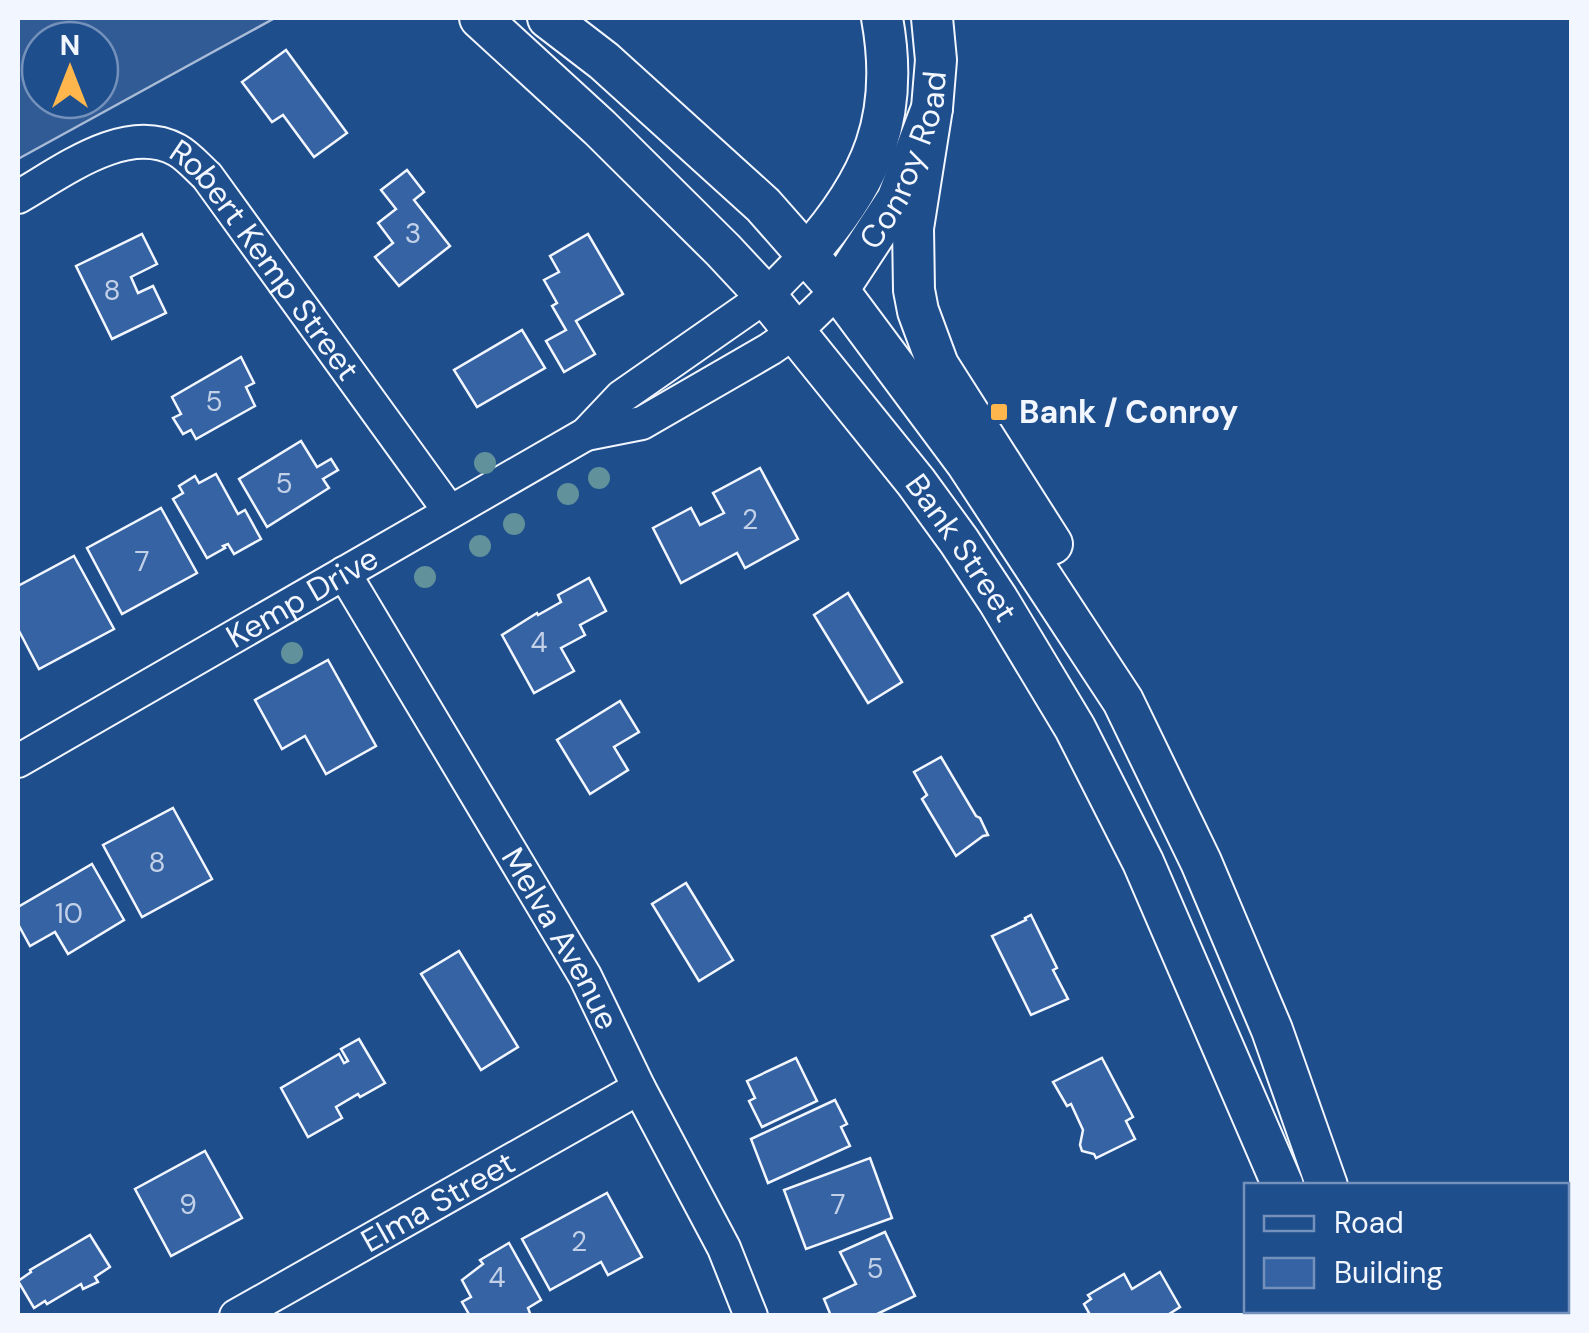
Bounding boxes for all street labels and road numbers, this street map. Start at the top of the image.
street label: Conroy Road [849,69,956,257]
street label: Robert Kemp Street [162,130,369,389]
street label: Bank Street [896,465,1027,629]
street label: Kemp Drive [219,537,386,658]
street label: Melva Avenue [492,840,629,1036]
street label: Elma Street [353,1142,522,1262]

